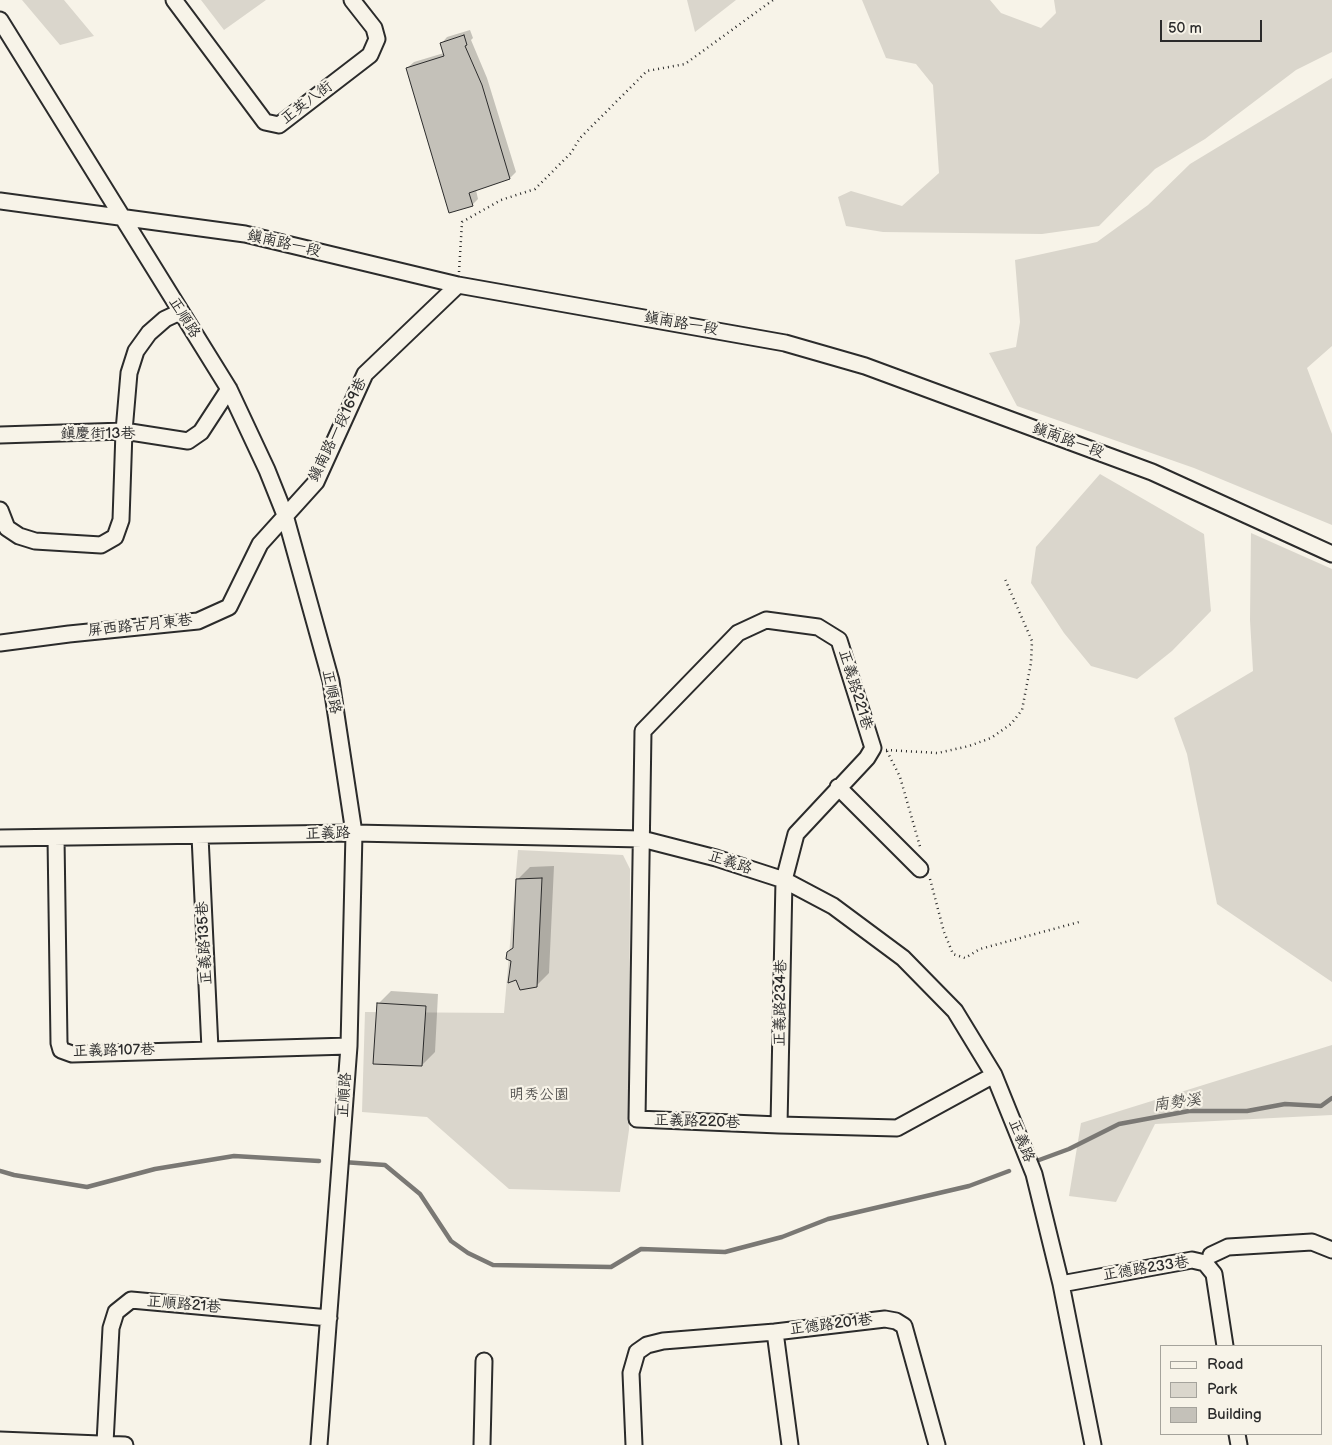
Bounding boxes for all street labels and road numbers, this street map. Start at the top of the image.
street label: 正英八街 [278,78,336,128]
street label: 鎮南路一段 [245,227,323,261]
street label: 正順路 [164,294,204,342]
street label: 鎮南路一段 [643,309,719,339]
street label: 鎮南路一段169巷 [305,375,371,485]
street label: 鎮南路一段 [1030,420,1106,462]
street label: 鎮慶街13巷 [60,425,136,443]
street label: 屏西路古月東巷 [87,612,193,640]
street label: 正義路221巷 [834,648,876,732]
street label: 正順路 [318,668,344,716]
street label: 正義路 [305,825,351,843]
street label: 正義路 [706,847,754,879]
street label: 正義路135巷 [194,901,216,985]
street label: 正義路234巷 [771,959,791,1047]
street label: 正義路107巷 [73,1041,155,1061]
street label: 正順路 [334,1072,356,1118]
street label: 正義路220巷 [653,1111,741,1133]
street label: 正義路 [1004,1117,1038,1165]
street label: 正德路233巷 [1102,1253,1190,1285]
street label: 正順路21巷 [146,1293,222,1317]
street label: 正德路201巷 [788,1311,874,1339]

